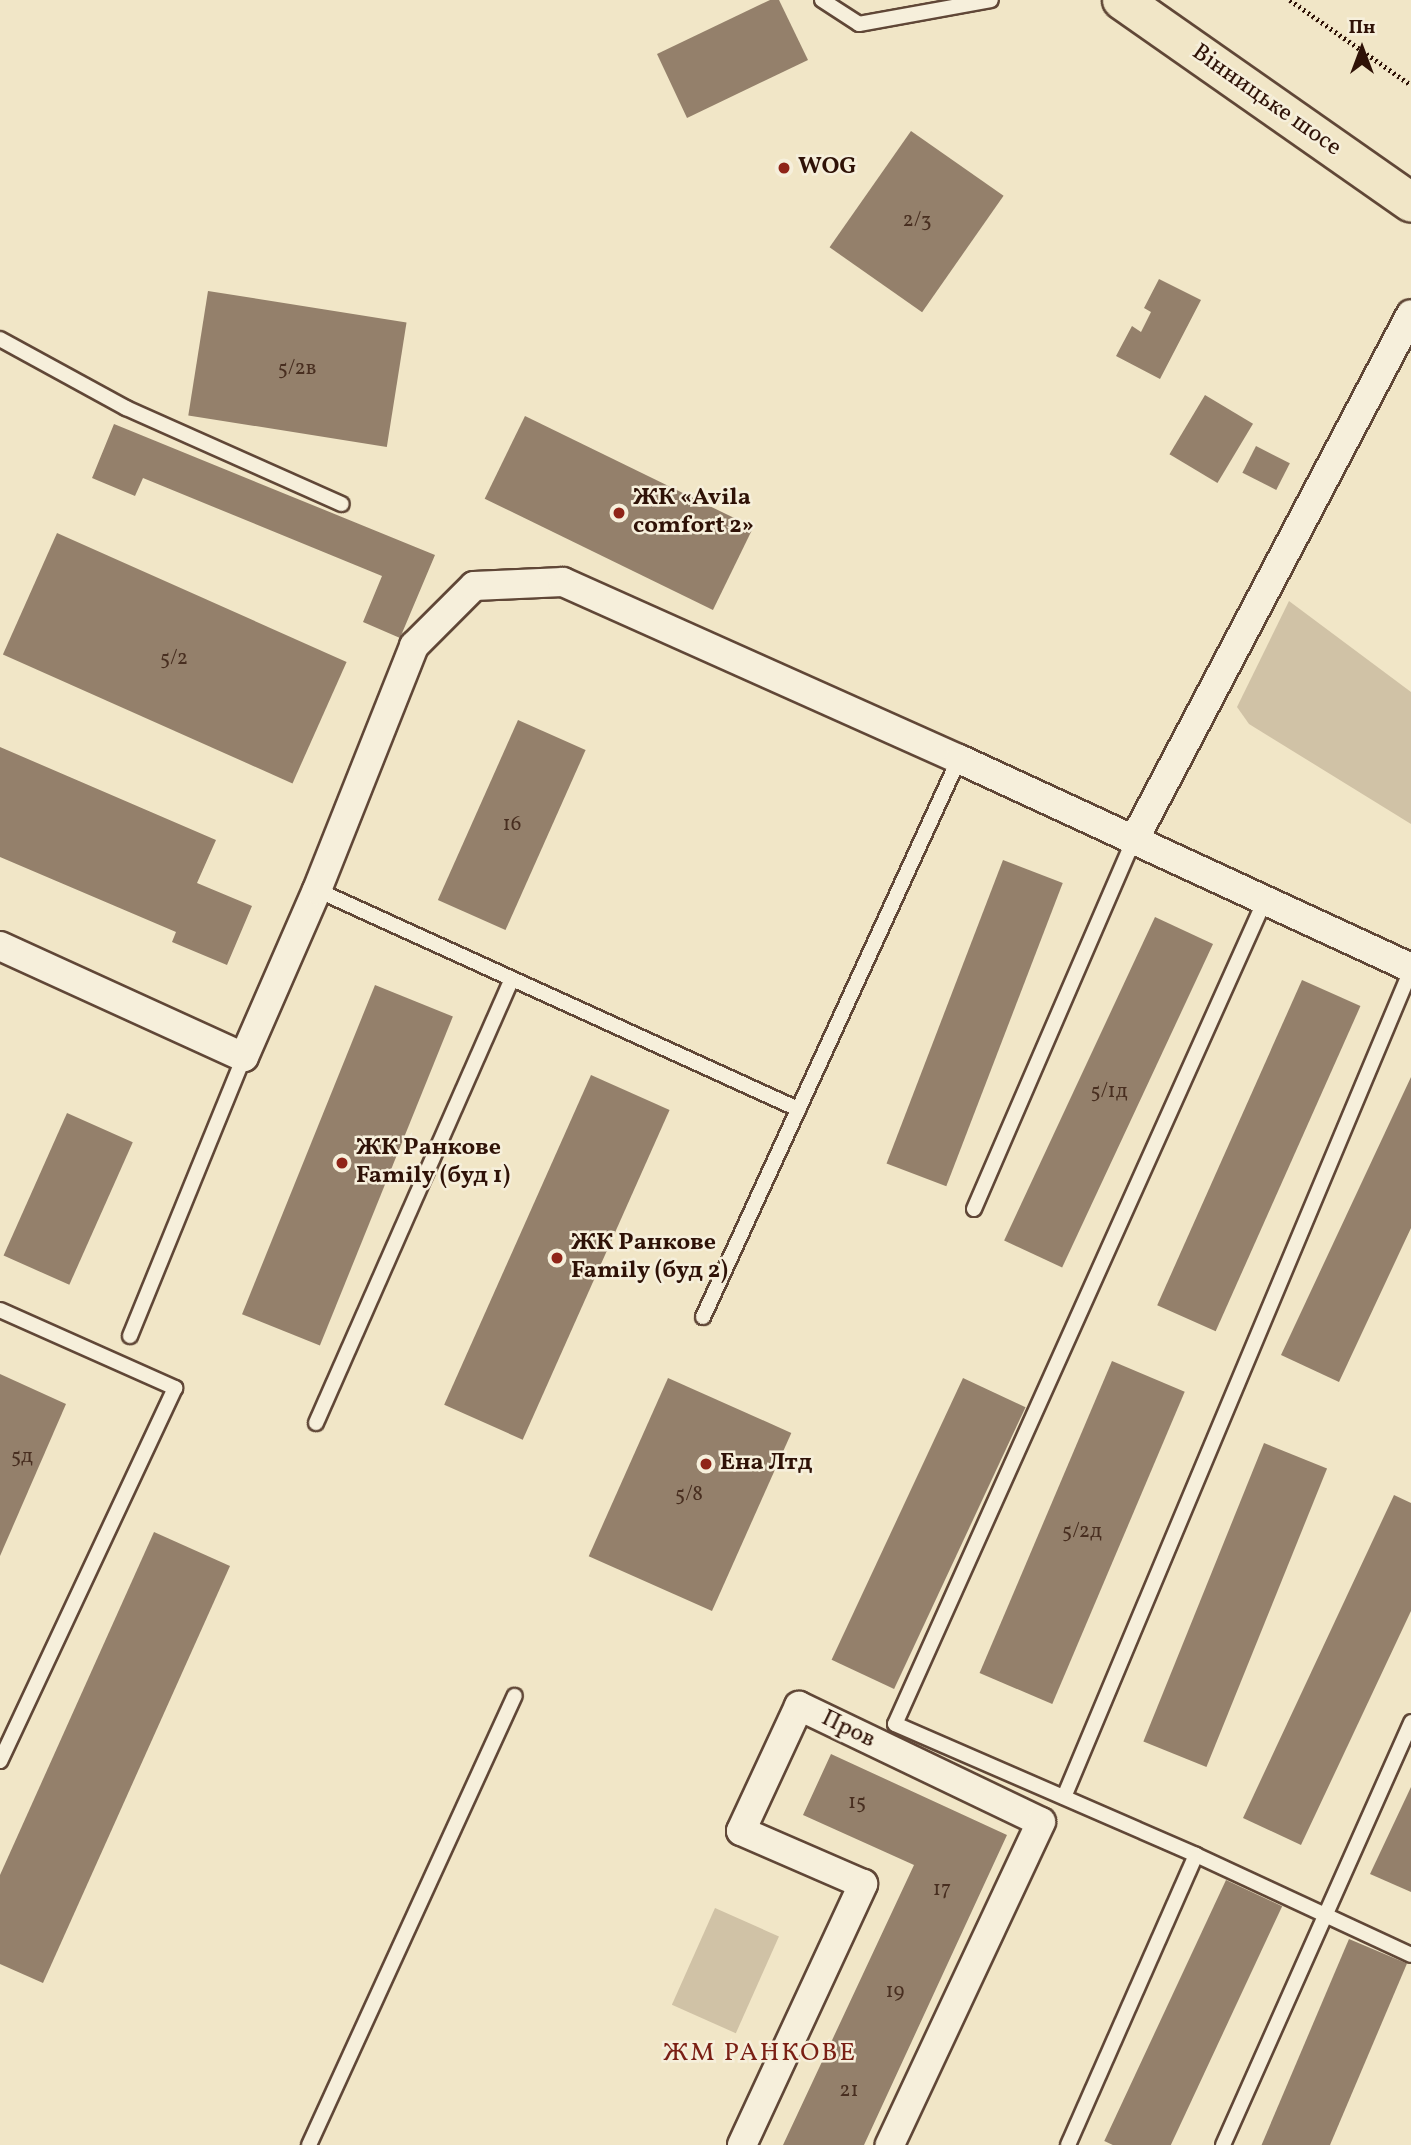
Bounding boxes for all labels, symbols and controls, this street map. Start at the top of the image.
north arrow [1327,14,1397,84]
text: Пн [1349,15,1375,41]
street label: Вінницьке шосе [1186,39,1346,163]
place label: WOG [798,154,856,182]
marker: WOG [776,160,792,176]
house number: 2/3 [902,208,932,234]
house number: 5/2в [278,356,316,382]
place label: ЖК «Avila comfort 2» [633,485,754,541]
marker: ЖК «Avila comfort 2» [611,505,627,521]
house number: 5/2 [160,646,188,672]
house number: 16 [503,812,521,838]
house number: 5/1д [1090,1079,1128,1105]
place label: ЖК Ранкове Family (буд 1) [356,1135,510,1191]
marker: ЖК Ранкове Family (буд 1) [334,1155,350,1171]
place label: ЖК Ранкове Family (буд 2) [571,1230,728,1286]
marker: ЖК Ранкове Family (буд 2) [549,1250,565,1266]
house number: 5д [11,1444,33,1470]
place label: Ена Лтд [720,1450,813,1478]
marker: Ена Лтд [698,1456,714,1472]
house number: 5/8 [675,1482,703,1508]
house number: 5/2д [1062,1519,1102,1545]
street label: Пров [816,1705,880,1755]
house number: 15 [848,1790,866,1816]
house number: 17 [933,1877,951,1903]
house number: 19 [885,1979,905,2005]
district label: ЖМ РАНКОВЕ [664,2038,856,2070]
house number: 21 [839,2078,859,2104]

